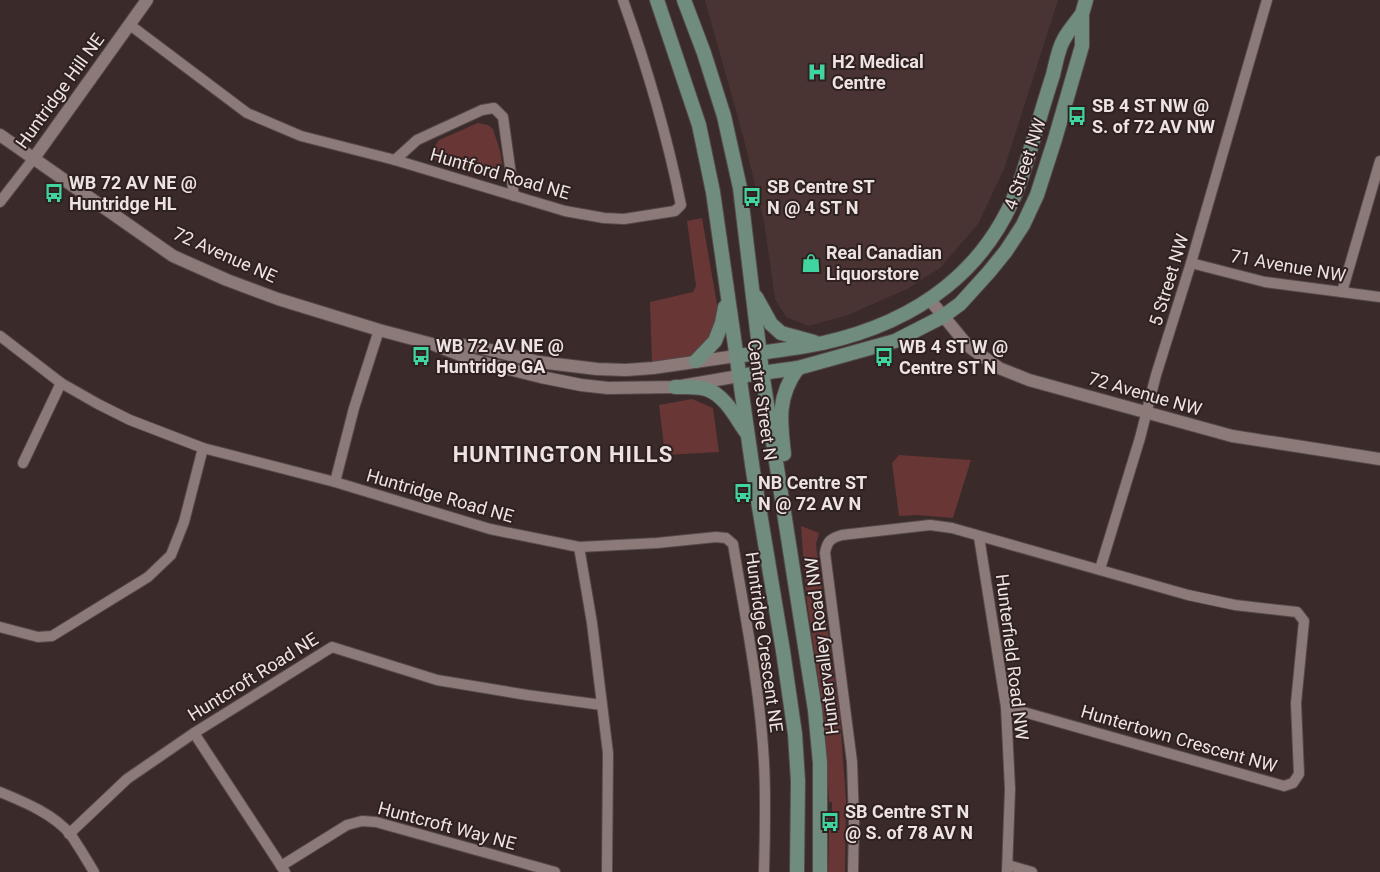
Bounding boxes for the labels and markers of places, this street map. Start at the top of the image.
place label: H2 Medical Centre [832,51,924,93]
hospital icon: H2 Medical Centre [806,61,828,83]
place label: SB 4 ST NW @ S. of 72 AV NW [1092,95,1215,137]
bus stop icon: SB 4 ST NW @ S. of 72 AV NW [1066,105,1088,127]
place label: WB 72 AV NE @ Huntridge HL [69,172,197,214]
place label: SB Centre ST N @ 4 ST N [767,176,875,218]
bus stop icon: WB 72 AV NE @ Huntridge HL [43,182,65,204]
bus stop icon: SB Centre ST N @ 4 ST N [741,186,763,208]
place label: Real Canadian Liquorstore [826,242,942,284]
shop icon: Real Canadian Liquorstore [800,252,822,274]
place label: WB 72 AV NE @ Huntridge GA [436,335,564,377]
place label: WB 4 ST W @ Centre ST N [899,336,1008,378]
bus stop icon: WB 72 AV NE @ Huntridge GA [410,345,432,367]
bus stop icon: WB 4 ST W @ Centre ST N [873,346,895,368]
place label: NB Centre ST N @ 72 AV N [758,472,867,514]
bus stop icon: NB Centre ST N @ 72 AV N [732,482,754,504]
place label: SB Centre ST N @ S. of 78 AV N [845,801,973,843]
bus stop icon: SB Centre ST N @ S. of 78 AV N [819,811,841,833]

